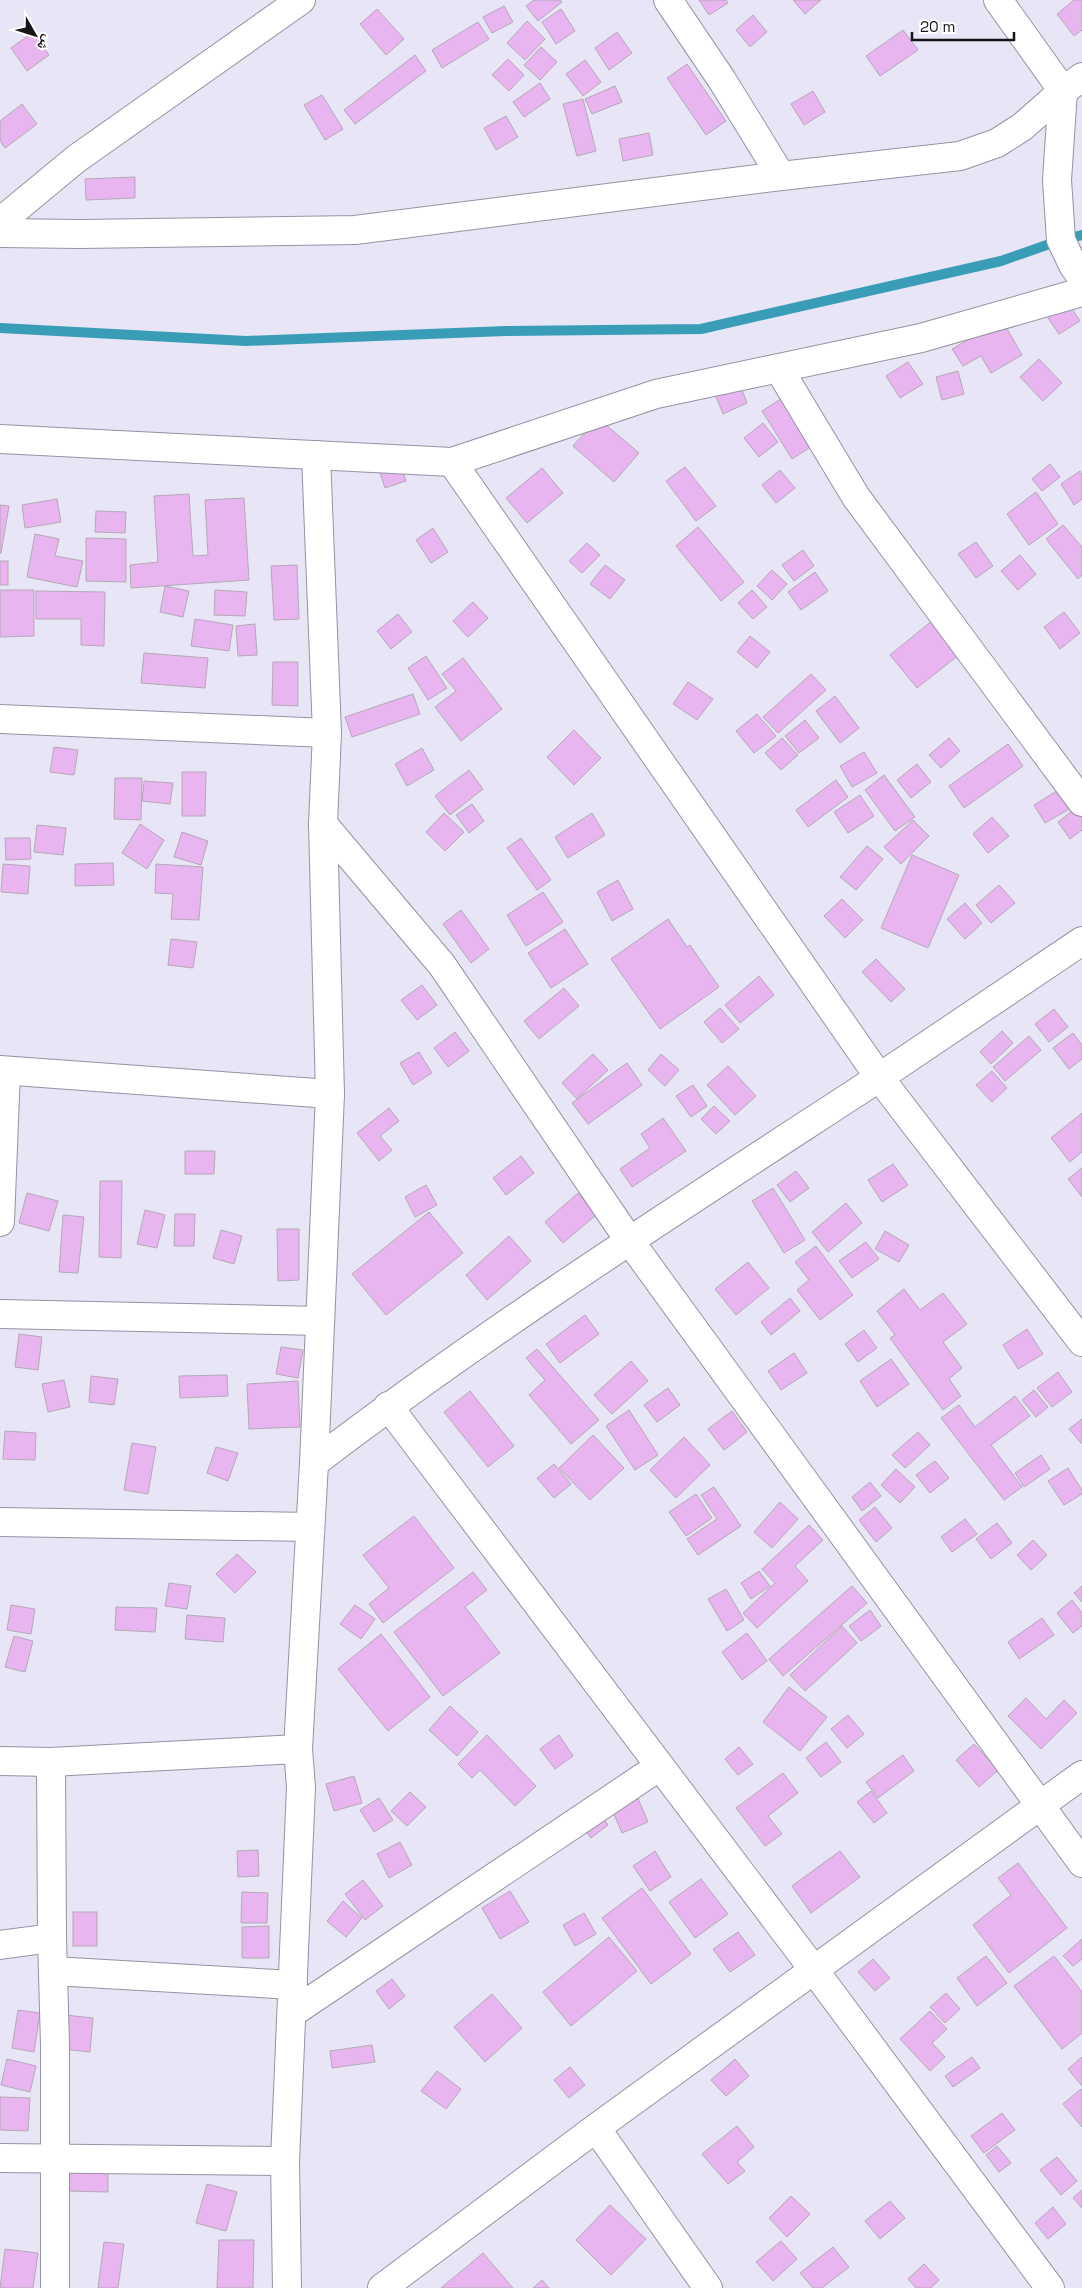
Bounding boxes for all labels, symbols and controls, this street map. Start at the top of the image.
north arrow [10,10,60,60]
scale bar [912,10,1014,42]
text: 20 m [920,17,955,36]
text: ش [33,32,57,55]

